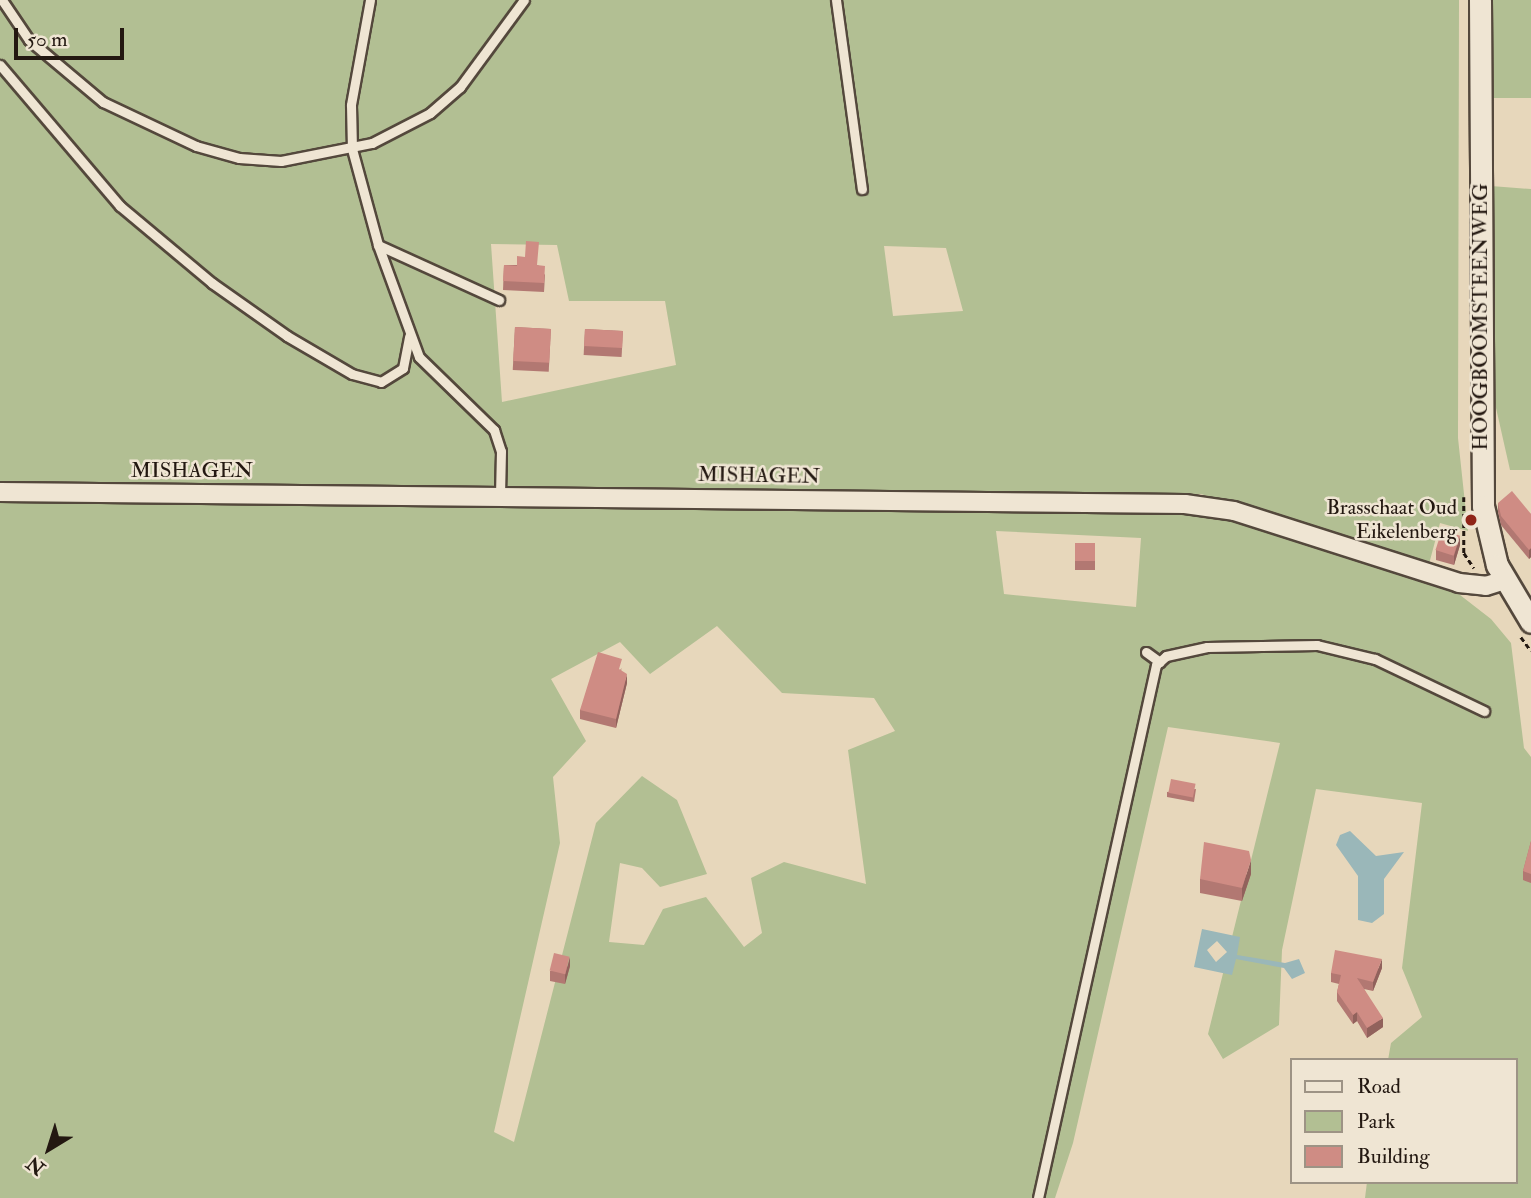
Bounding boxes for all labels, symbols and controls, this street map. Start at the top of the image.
scale bar [18,14,128,58]
text: 50 m [27,26,68,53]
street label: HOOGBOOMSTEENWEG [1468,183,1494,451]
street label: MISHAGEN [131,458,253,484]
street label: MISHAGEN [698,462,820,490]
place label: Brasschaat Oud Eikelenberg [1326,495,1457,545]
marker: Brasschaat Oud Eikelenberg [1463,512,1479,528]
legend [1290,1058,1517,1184]
text: Road [1357,1073,1401,1100]
text: Park [1357,1108,1395,1135]
north arrow [14,1114,84,1184]
text: Building [1357,1143,1430,1170]
text: N [22,1151,50,1180]

